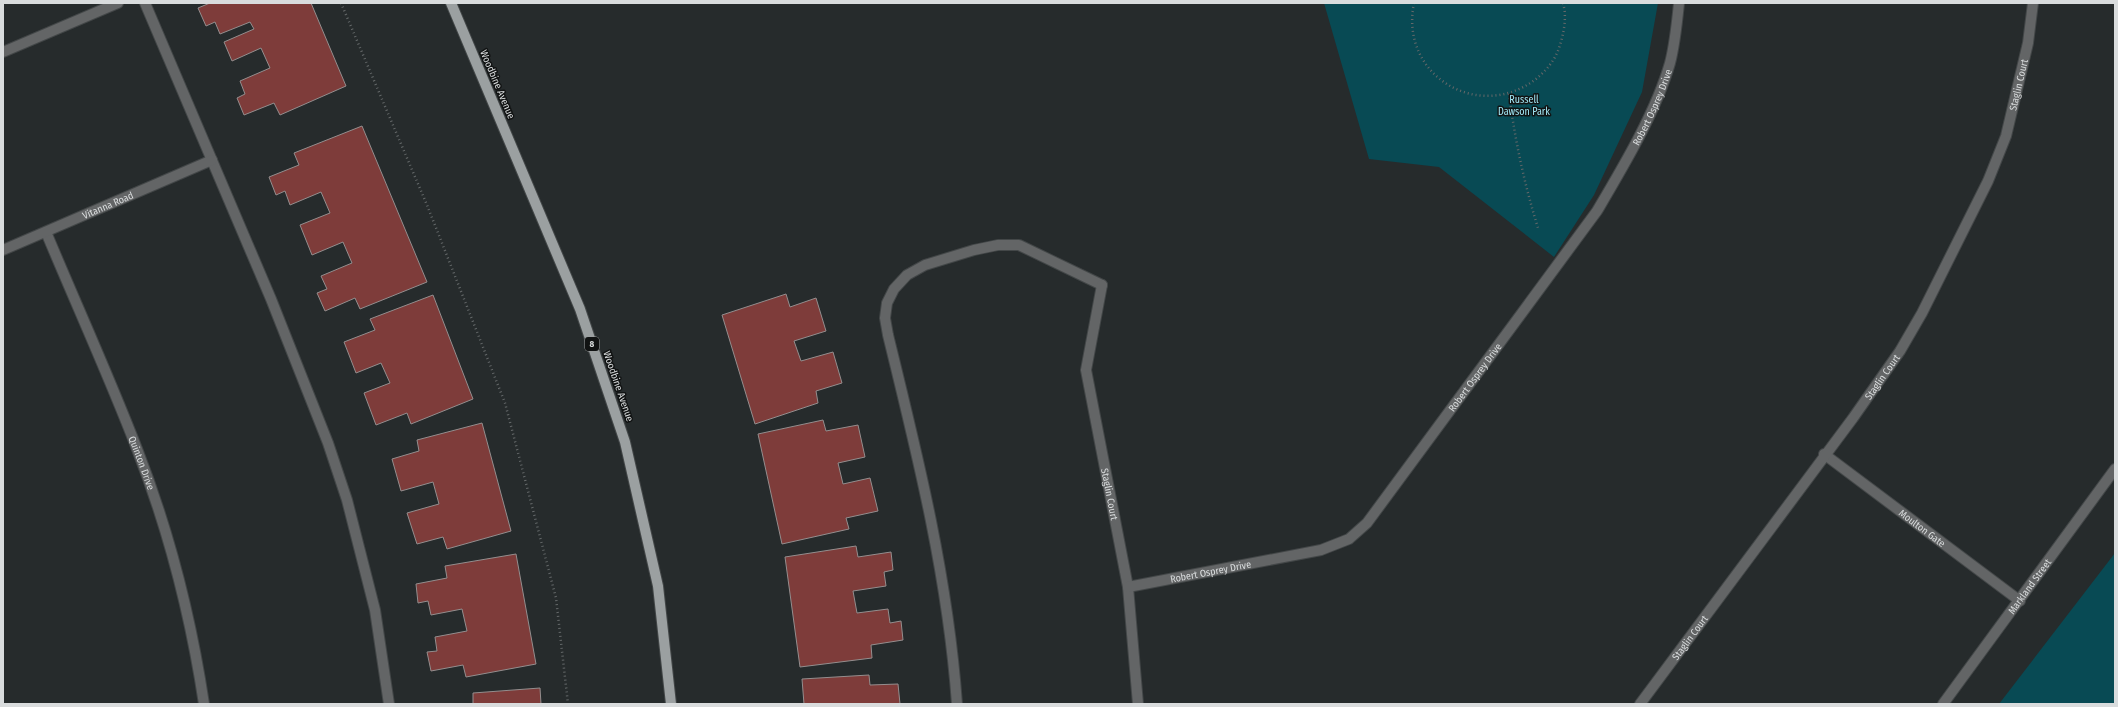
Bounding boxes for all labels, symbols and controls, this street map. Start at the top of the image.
street label: Woodbine Avenue [477,48,517,121]
street label: Staglin Court [2007,57,2031,112]
street label: Robert Osprey Drive [1631,68,1675,148]
park label: Russell Dawson Park [1498,94,1550,118]
street label: Vitanna Road [81,190,135,222]
road number: 8 [585,337,599,351]
street label: Robert Osprey Drive [1446,341,1505,414]
street label: Woodbine Avenue [600,350,636,423]
street label: Staglin Court [1863,352,1903,402]
street label: Quinton Drive [126,435,157,492]
street label: Staglin Court [1098,467,1120,522]
street label: Moulton Gate [1896,507,1947,550]
street label: Markland Street [2006,556,2055,617]
street label: Robert Osprey Drive [1169,559,1252,586]
street label: Staglin Court [1670,613,1711,663]

